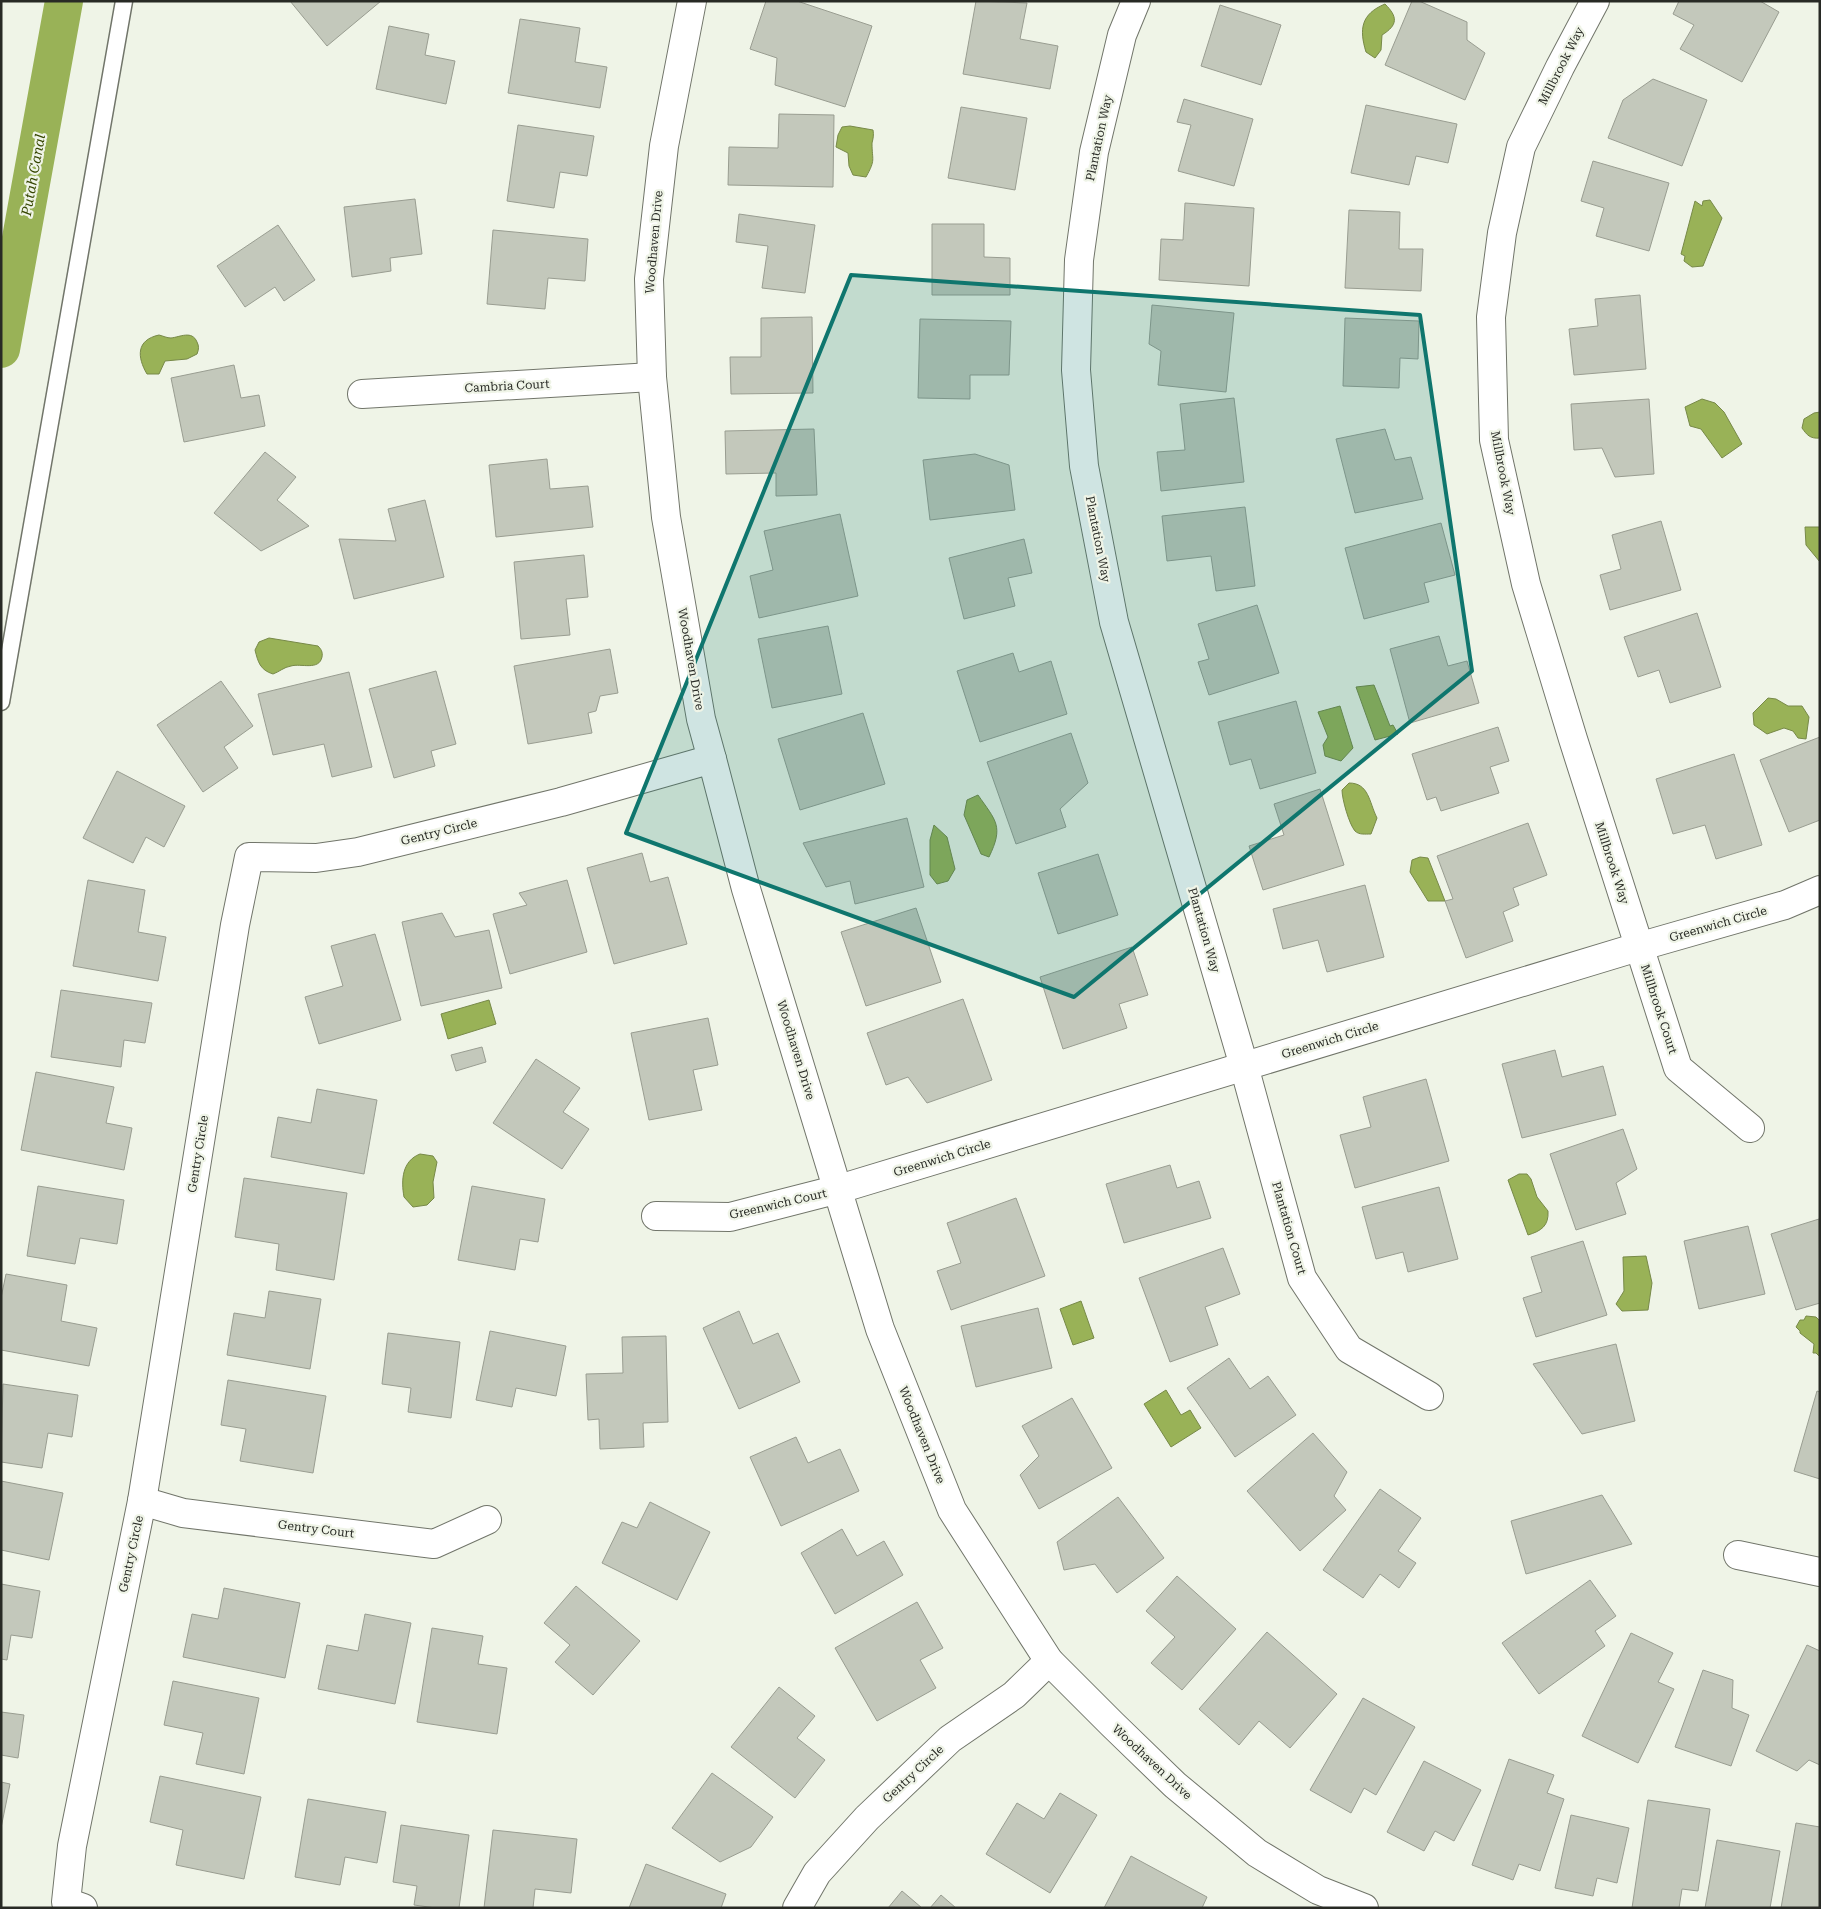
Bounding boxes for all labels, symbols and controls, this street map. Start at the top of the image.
street label: Millbrook Way [1535,24,1587,107]
street label: Plantation Way [1083,93,1115,182]
water label: Putah Canal [18,133,48,218]
street label: Woodhaven Drive [643,189,666,294]
street label: Cambria Court [464,377,550,395]
street label: Millbrook Way [1488,430,1518,517]
street label: Plantation Way [1083,495,1113,584]
street label: Woodhaven Drive [675,607,707,712]
street label: Gentry Circle [399,816,479,848]
street label: Millbrook Way [1592,820,1632,907]
street label: Plantation Way [1185,886,1223,975]
street label: Greenwich Circle [1668,903,1769,945]
street label: Millbrook Court [1638,962,1680,1056]
street label: Woodhaven Drive [774,998,818,1102]
street label: Greenwich Circle [1280,1018,1381,1061]
street label: Gentry Circle [185,1114,211,1194]
street label: Greenwich Circle [892,1136,993,1179]
street label: Plantation Court [1269,1180,1309,1277]
street label: Greenwich Court [728,1186,829,1222]
street label: Woodhaven Drive [896,1384,948,1486]
street label: Gentry Circle [116,1514,146,1594]
street label: Gentry Court [277,1517,355,1541]
street label: Woodhaven Drive [1109,1722,1195,1803]
street label: Gentry Circle [880,1742,947,1806]

